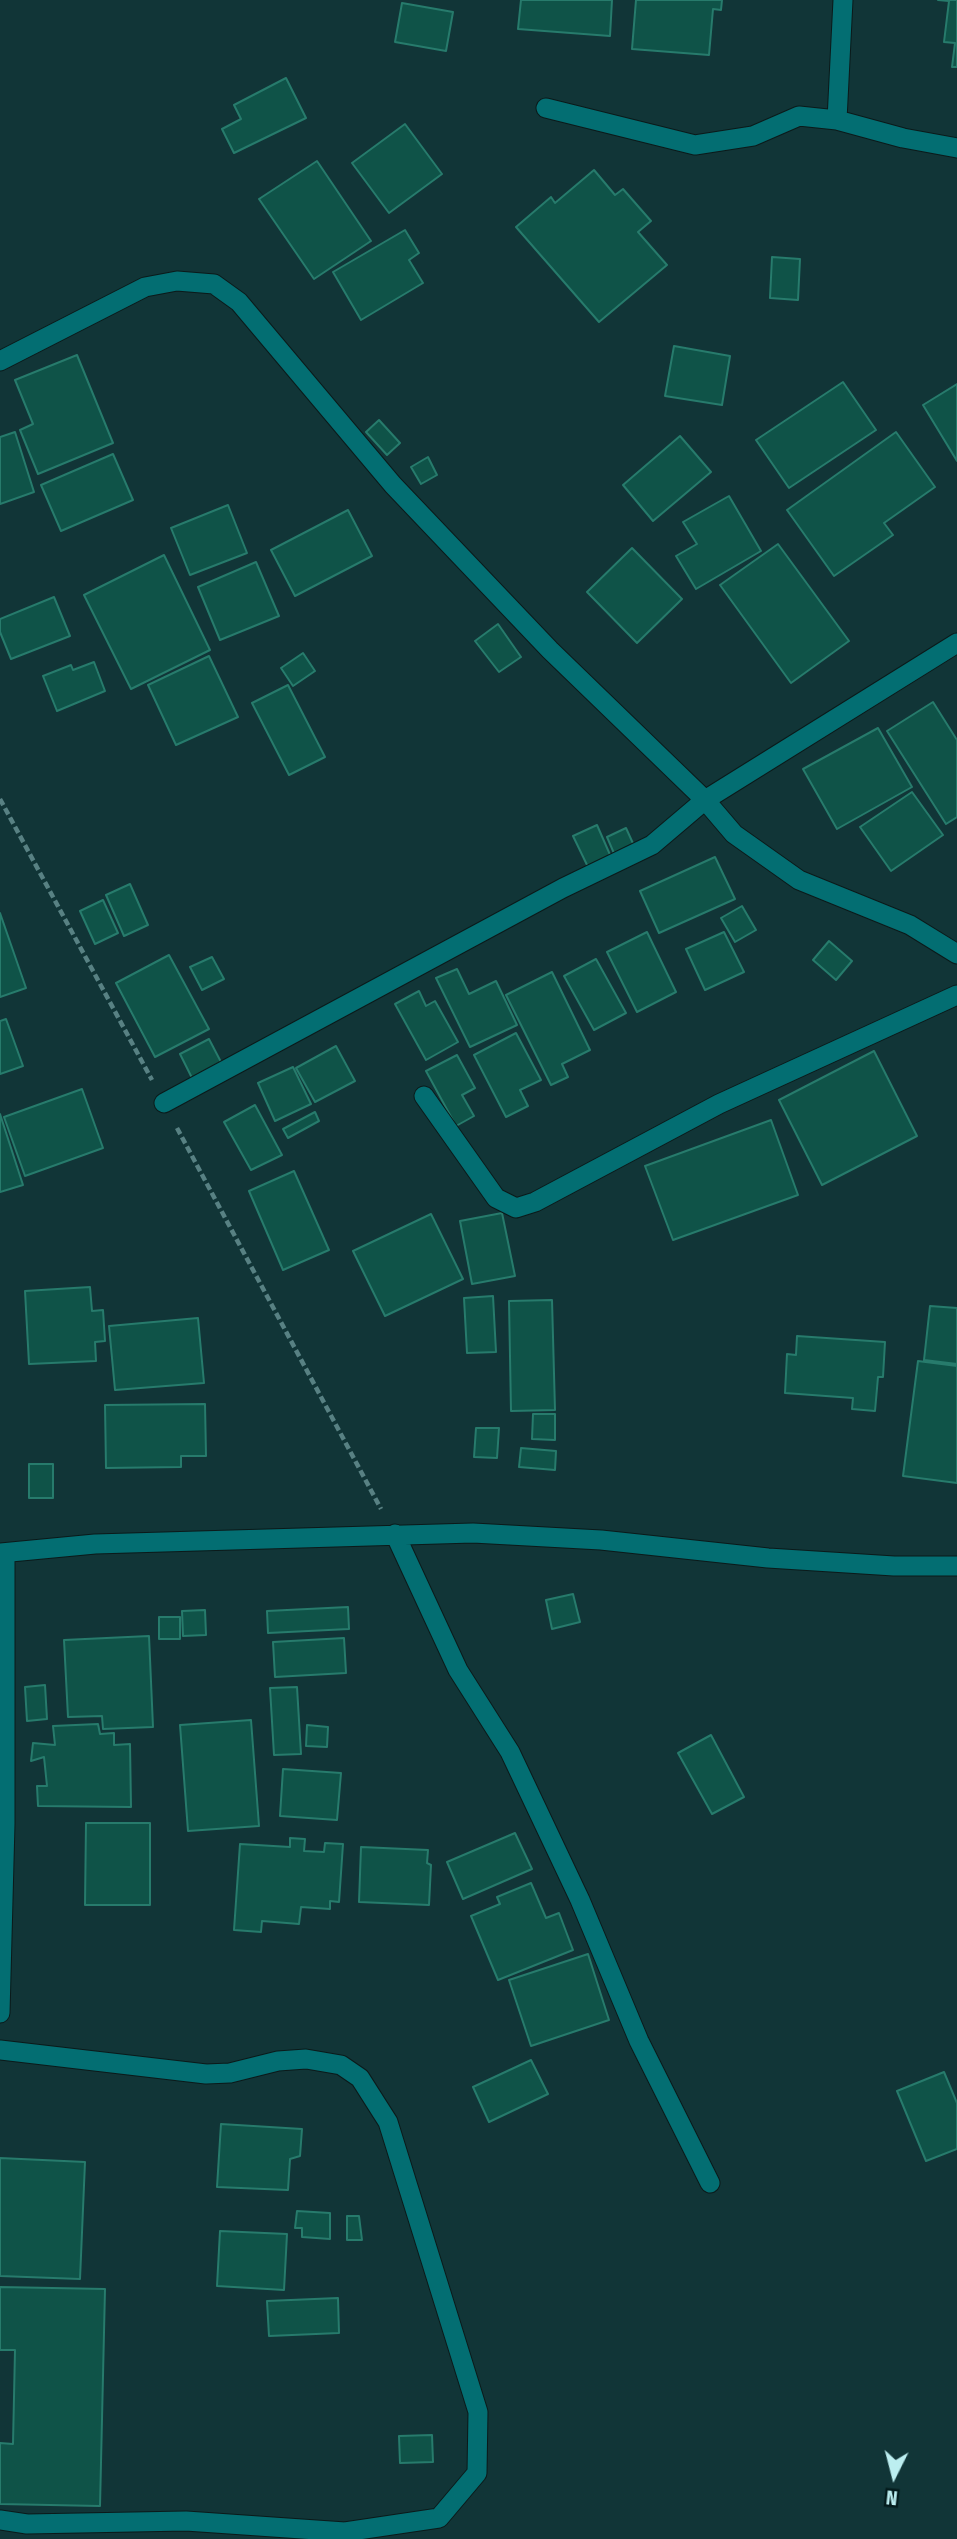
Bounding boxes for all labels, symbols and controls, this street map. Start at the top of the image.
north arrow [859,2441,929,2511]
text: N [885,2485,899,2509]

